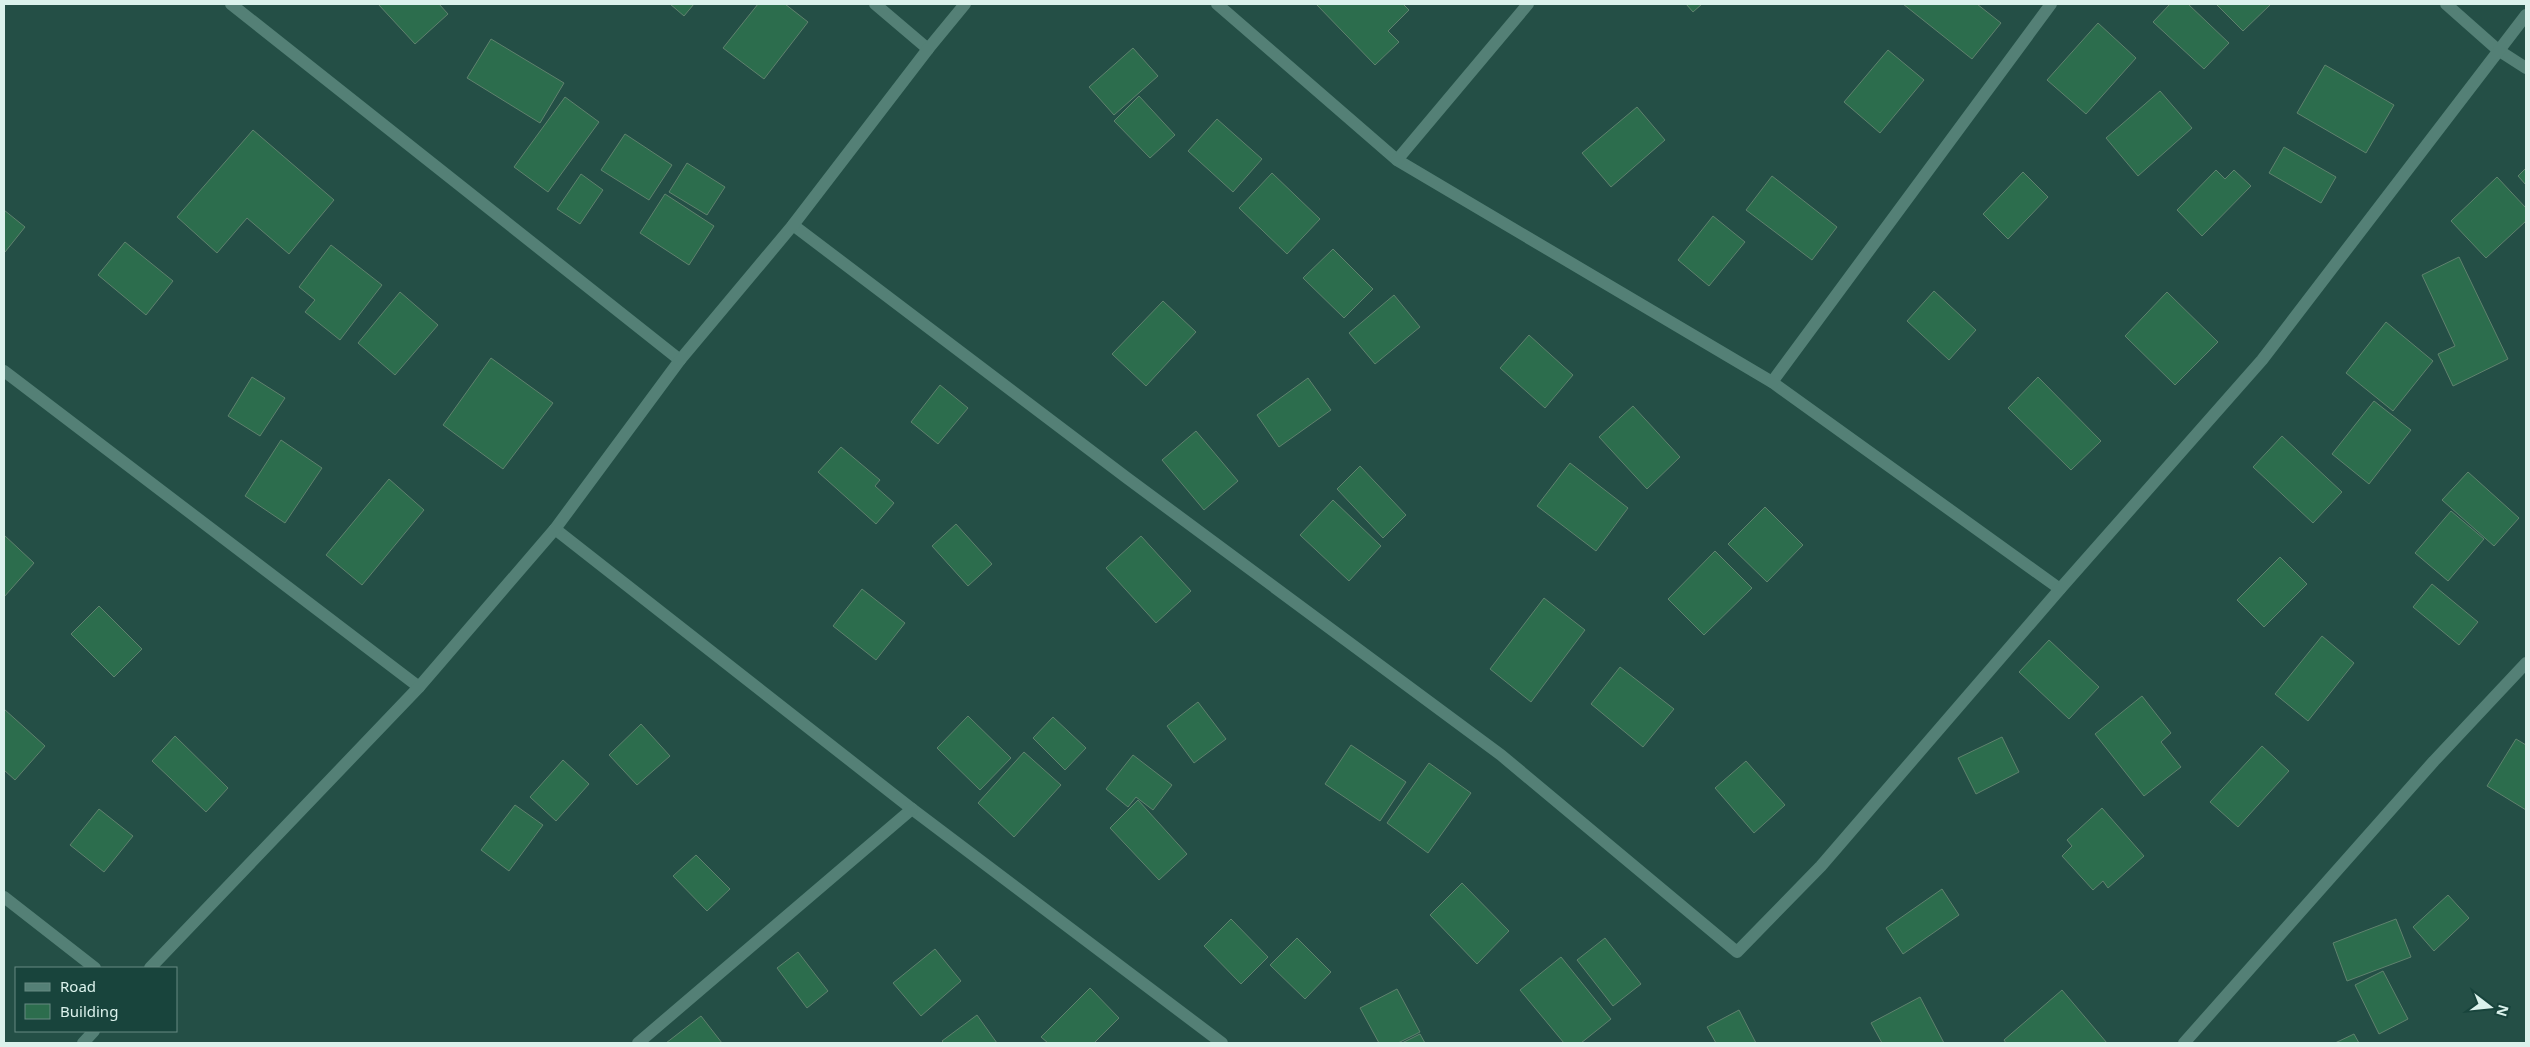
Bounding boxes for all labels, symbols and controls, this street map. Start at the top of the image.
legend [15,967,178,1032]
text: Road [60,976,96,996]
north arrow [2465,982,2515,1032]
text: Building [60,1001,118,1021]
text: N [2492,1003,2514,1019]

